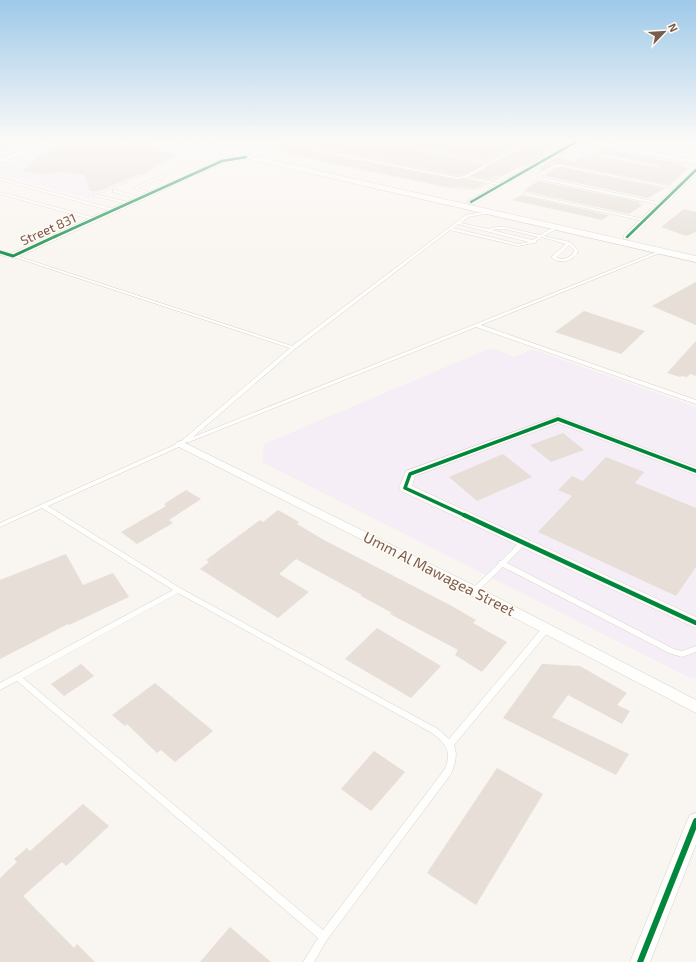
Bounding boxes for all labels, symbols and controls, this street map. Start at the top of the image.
north arrow [644,12,684,52]
text: N [666,21,681,34]
street label: Street 831 [18,210,78,248]
street label: Umm Al Mawagea Street [361,527,518,619]

